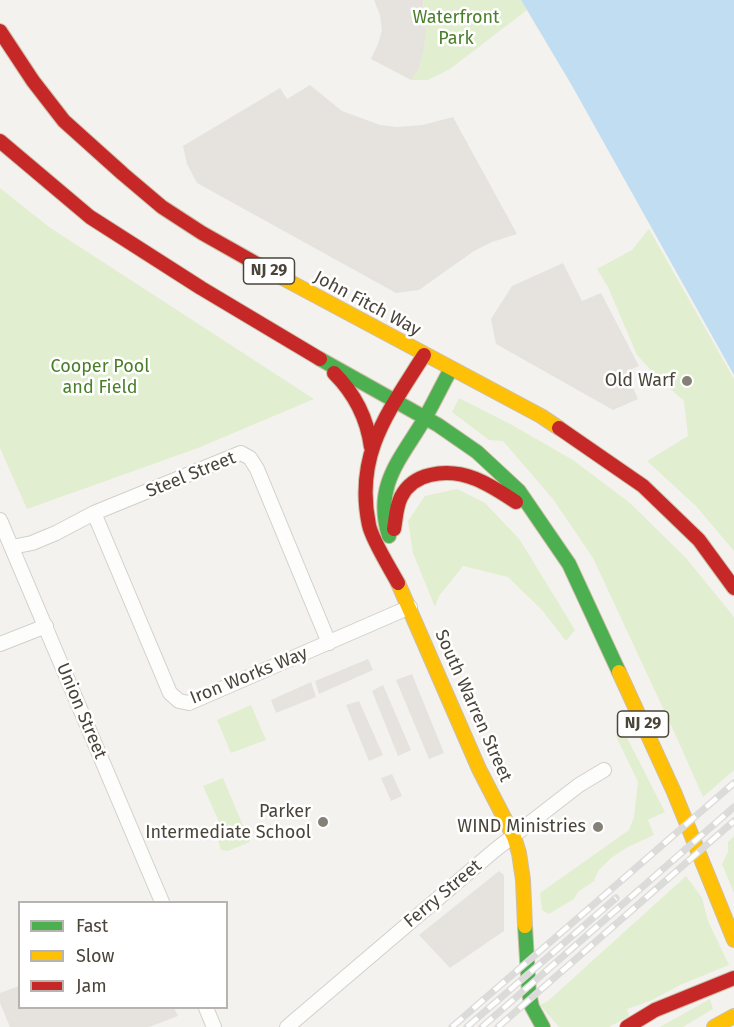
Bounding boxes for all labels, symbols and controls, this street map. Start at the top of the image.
park label: Waterfront Park [412,7,500,50]
road number: NJ 29 [244,258,294,284]
street label: John Fitch Way [310,267,424,341]
park label: Cooper Pool and Field [50,356,150,398]
place label: Old Warf [605,370,675,392]
marker: Old Warf [680,374,694,388]
street label: Steel Street [143,447,239,503]
street label: South Warren Street [430,627,516,785]
street label: Iron Works Way [187,643,311,709]
street label: Union Street [51,660,111,762]
road number: NJ 29 [618,711,668,737]
place label: Parker Intermediate School [145,801,311,844]
marker: Parker Intermediate School [316,815,330,829]
place label: WIND Ministries [457,816,586,838]
marker: WIND Ministries [591,820,605,834]
street label: Ferry Street [400,855,486,933]
legend [18,901,228,1009]
text: Fast [76,915,108,937]
text: Slow [76,945,114,967]
text: Jam [76,975,107,997]

